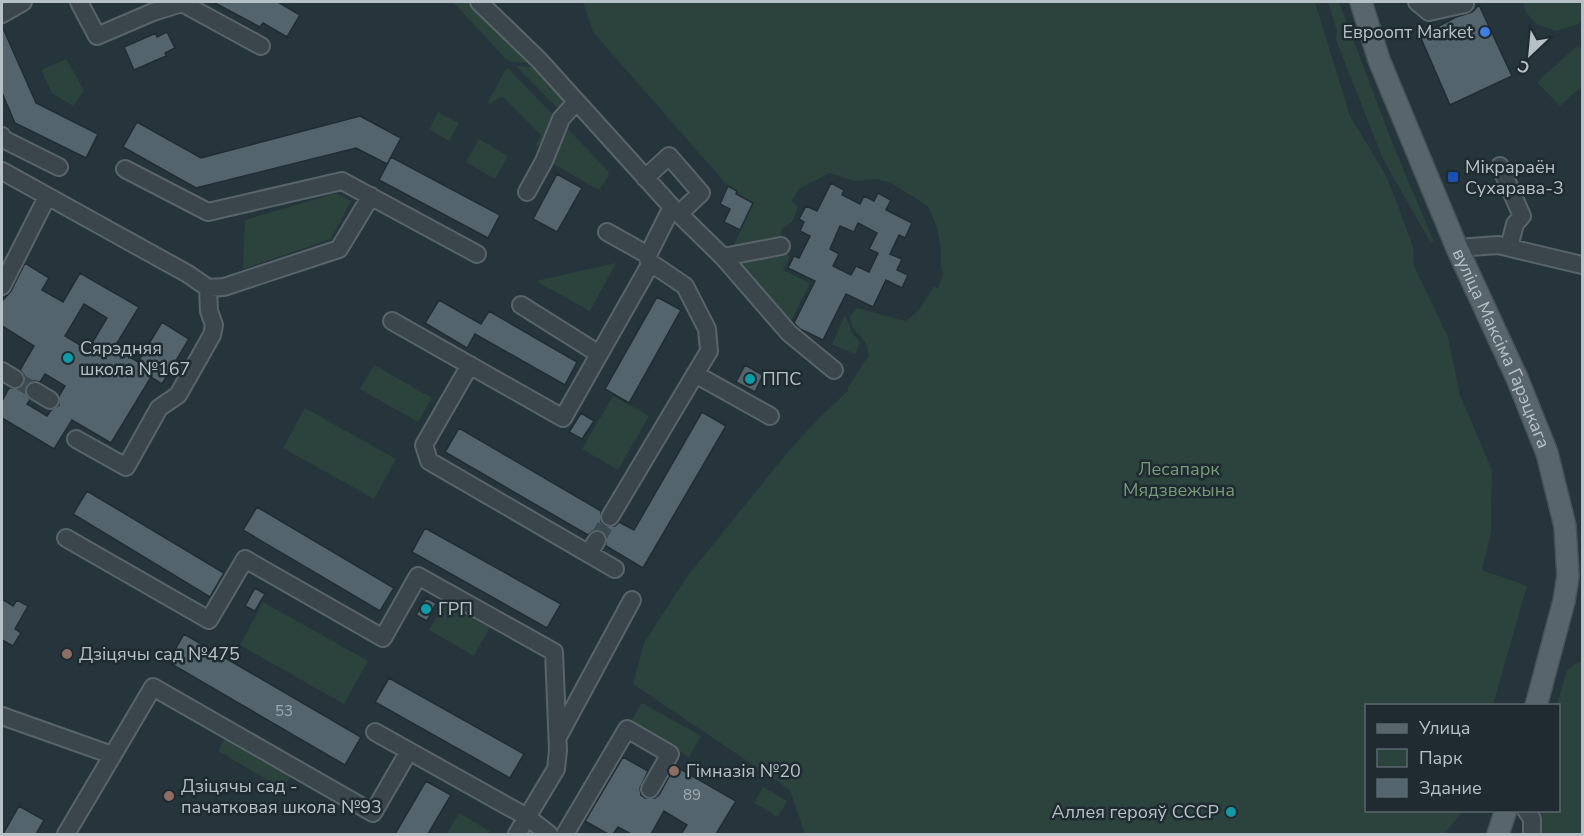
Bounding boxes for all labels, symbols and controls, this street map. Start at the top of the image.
place label: Евроопт Market [1342,20,1474,44]
north arrow [1500,24,1560,84]
marker: Евроопт Market [1478,25,1492,39]
text: С [1514,54,1534,79]
place label: Мікрараён Сухарава-3 [1465,155,1564,200]
marker: Мікрараён Сухарава-3 [1446,170,1460,184]
street label: вуліца Максіма Гарэцкага [1447,244,1556,452]
place label: Сярэдняя школа №167 [80,336,190,381]
marker: Сярэдняя школа №167 [61,351,75,365]
place label: ППС [762,367,801,391]
marker: ППС [743,372,757,386]
park label: Лесапарк Мядзвежына [1123,457,1235,502]
place label: ГРП [438,597,473,621]
marker: ГРП [419,602,433,616]
place label: Дзіцячы сад №475 [79,642,240,666]
marker: Дзіцячы сад №475 [60,647,74,661]
house number: 53 [275,701,293,721]
legend [1365,704,1560,812]
text: Улица [1418,716,1470,740]
text: Парк [1419,746,1463,770]
place label: Гімназія №20 [686,759,801,783]
marker: Гімназія №20 [667,764,681,778]
place label: Дзіцячы сад - пачатковая школа №93 [181,774,382,819]
text: Здание [1419,776,1482,800]
house number: 89 [683,785,701,805]
marker: Дзіцячы сад - пачатковая школа №93 [162,789,176,803]
place label: Аллея герояў СССР [1052,800,1219,824]
marker: Аллея герояў СССР [1224,805,1238,819]

